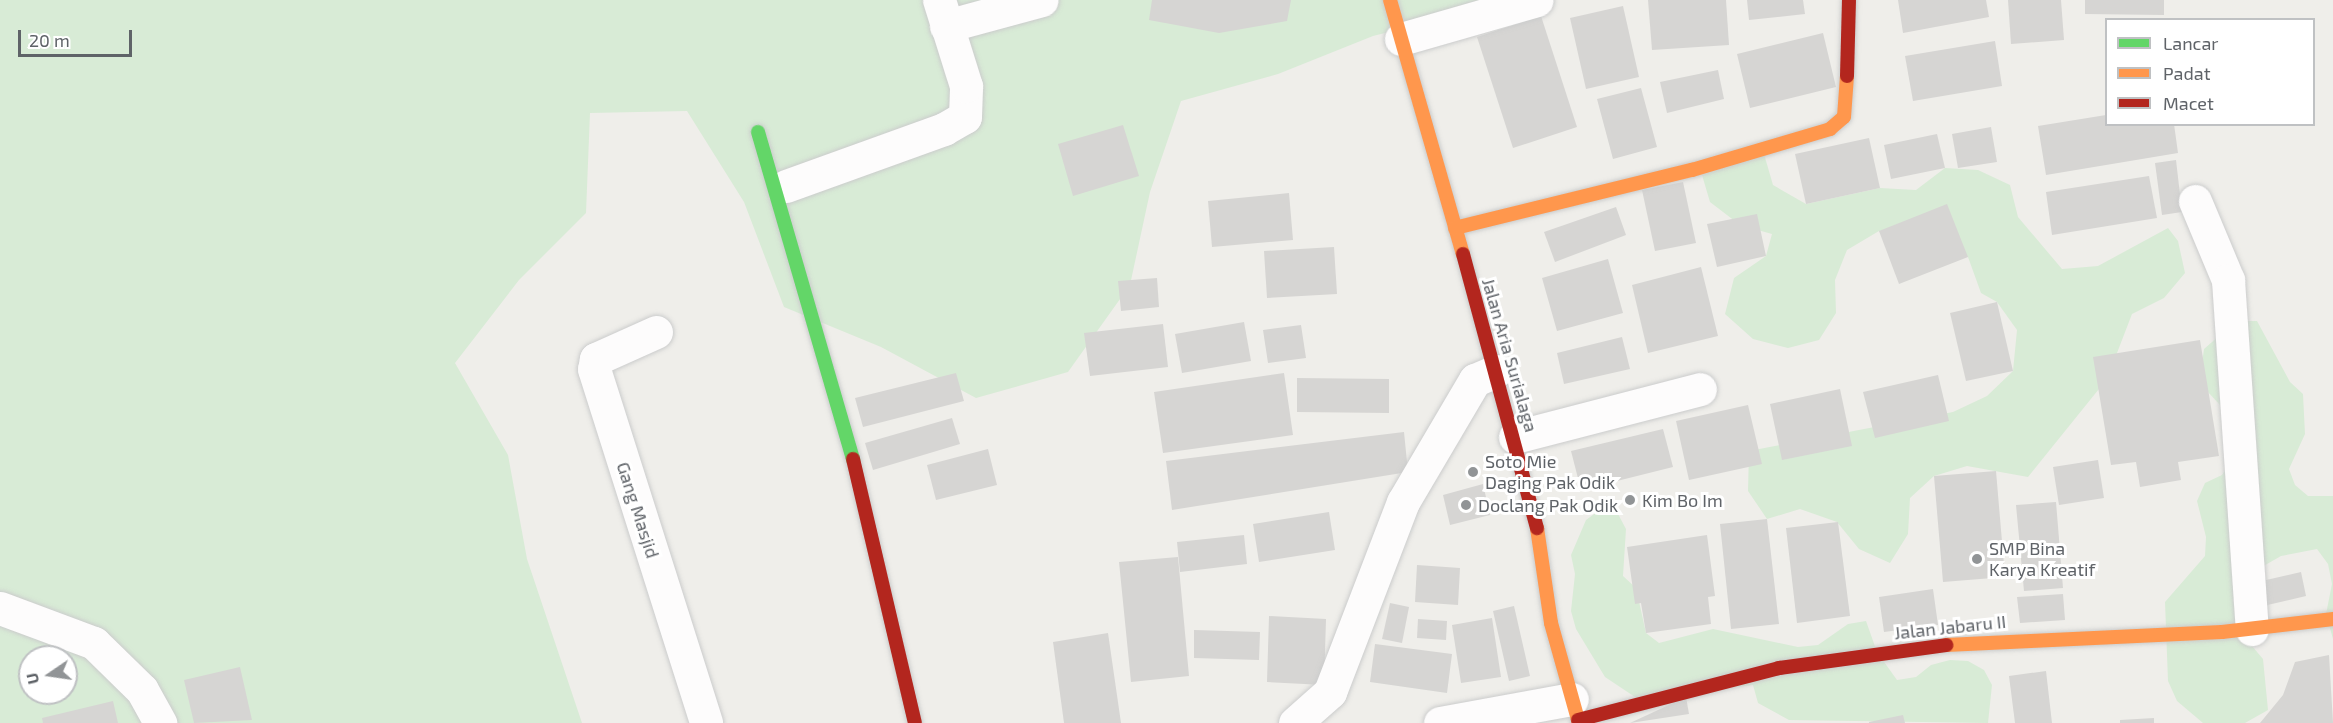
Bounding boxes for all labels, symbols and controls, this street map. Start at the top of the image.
scale bar [21,18,135,56]
legend [2105,18,2315,126]
text: 20 m [29,29,70,51]
text: Lancar [2163,32,2219,54]
text: Padat [2163,62,2210,84]
text: Macet [2163,92,2214,114]
street label: Jalan Aria Surialaga [1478,275,1542,435]
place label: Soto Mie Daging Pak Odik [1485,451,1615,494]
street label: Gang Masjid [612,459,664,561]
marker: Soto Mie Daging Pak Odik [1466,465,1480,479]
place label: Kim Bo Im [1642,489,1723,511]
marker: Kim Bo Im [1623,493,1637,507]
place label: Doclang Pak Odik [1478,494,1618,516]
marker: Doclang Pak Odik [1459,498,1473,512]
place label: SMP Bina Karya Kreatif [1989,538,2095,580]
marker: SMP Bina Karya Kreatif [1970,552,1984,566]
street label: Jalan Jabaru II [1893,610,2007,644]
north arrow [18,645,78,705]
text: U [21,671,42,686]

